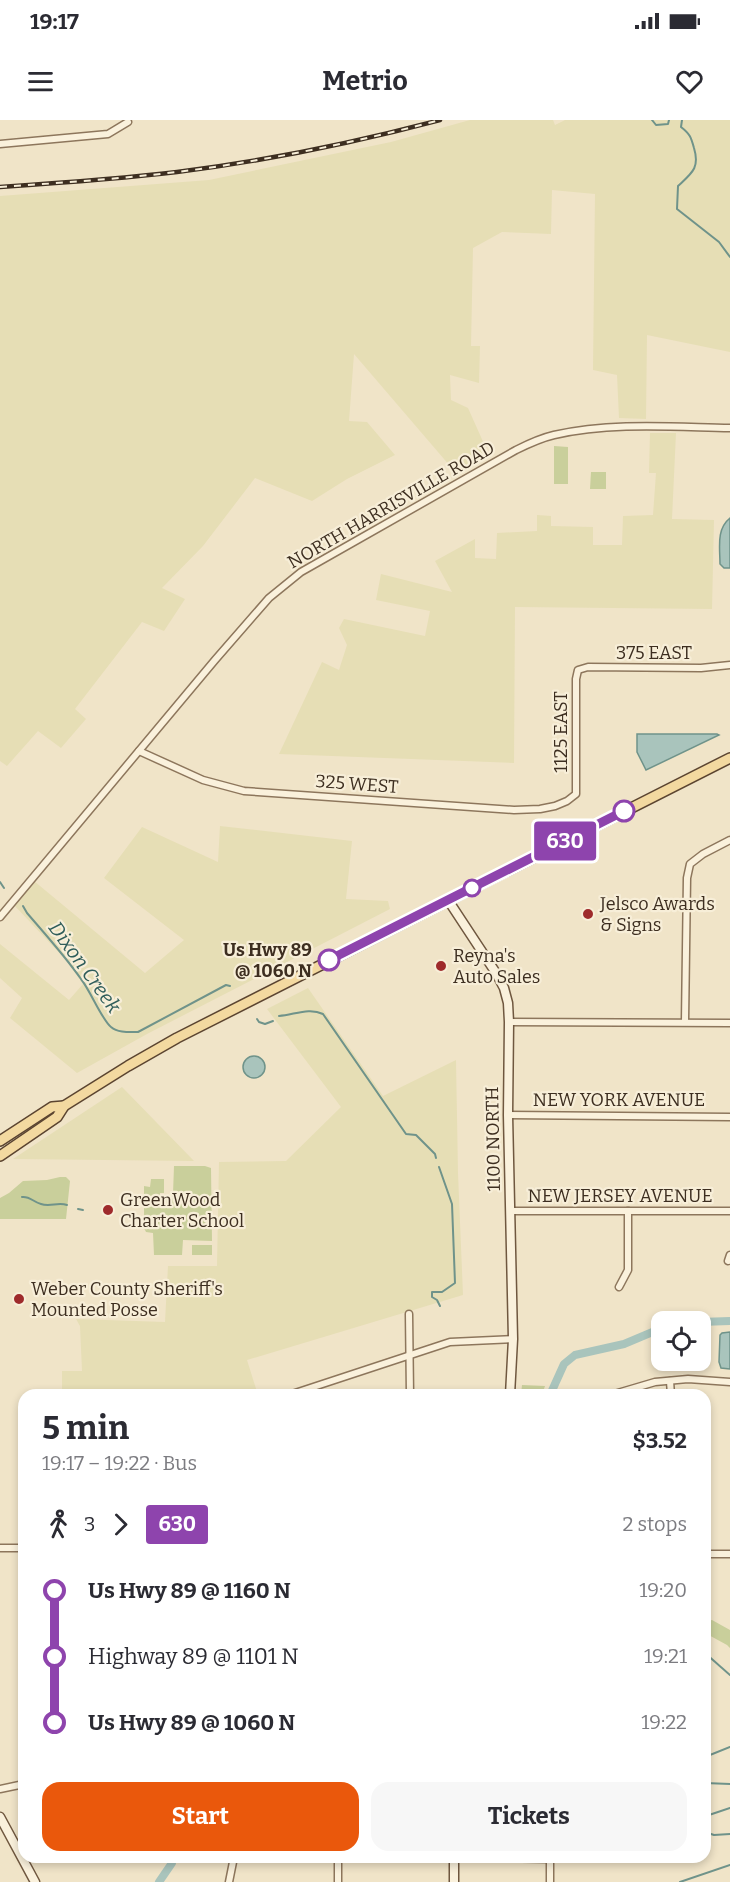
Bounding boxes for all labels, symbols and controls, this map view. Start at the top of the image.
text: 19:17 [30,8,79,35]
icon: menu [24,65,57,98]
text: Metrio [322,65,408,97]
icon: heart [673,65,706,98]
street label: NORTH HARRISVILLE ROAD [284,437,498,573]
street label: 375 EAST [616,642,693,664]
street label: 1125 EAST [550,691,572,773]
street label: 325 WEST [315,770,400,798]
unlabelled marker [613,800,635,822]
line badge: 630 [530,822,600,860]
text: 630 [546,828,584,854]
unlabelled marker [463,879,481,897]
place label: Jelsco Awards & Signs [599,893,715,936]
marker: Jelsco Awards & Signs [581,907,595,921]
water label: Dixon Creek [44,917,126,1017]
place label: Us Hwy 89 @ 1060 N [223,939,312,982]
place label: Reyna's Auto Sales [453,945,540,988]
marker: Us Hwy 89 @ 1060 N [318,949,340,971]
marker: Reyna's Auto Sales [434,959,448,973]
street label: 1100 NORTH [481,1086,505,1192]
street label: NEW YORK AVENUE [533,1089,705,1111]
street label: NEW JERSEY AVENUE [527,1185,713,1207]
place label: GreenWood Charter School [120,1189,244,1232]
marker: GreenWood Charter School [101,1203,115,1217]
place label: Weber County Sheriff's Mounted Posse [31,1278,223,1321]
marker: Weber County Sheriff's Mounted Posse [12,1292,26,1306]
map controls [651,1311,711,1371]
button: locate [651,1311,711,1371]
text: 5 min [42,1408,129,1448]
text: $3.52 [633,1427,687,1454]
text: 19:17 – 19:22 · Bus [42,1451,197,1475]
icon: walk [42,1508,75,1541]
icon: forward [104,1508,137,1541]
text: 630 [158,1511,196,1537]
text: 3 [84,1512,95,1536]
text: 2 stops [623,1512,687,1536]
text: Us Hwy 89 @ 1160 N [88,1577,291,1604]
text: 19:20 [639,1578,687,1602]
text: Highway 89 @ 1101 N [88,1643,299,1670]
text: 19:21 [644,1644,687,1668]
text: Us Hwy 89 @ 1060 N [88,1709,295,1736]
text: 19:22 [641,1710,687,1734]
button: Start [42,1782,359,1851]
button: Tickets [371,1782,687,1851]

